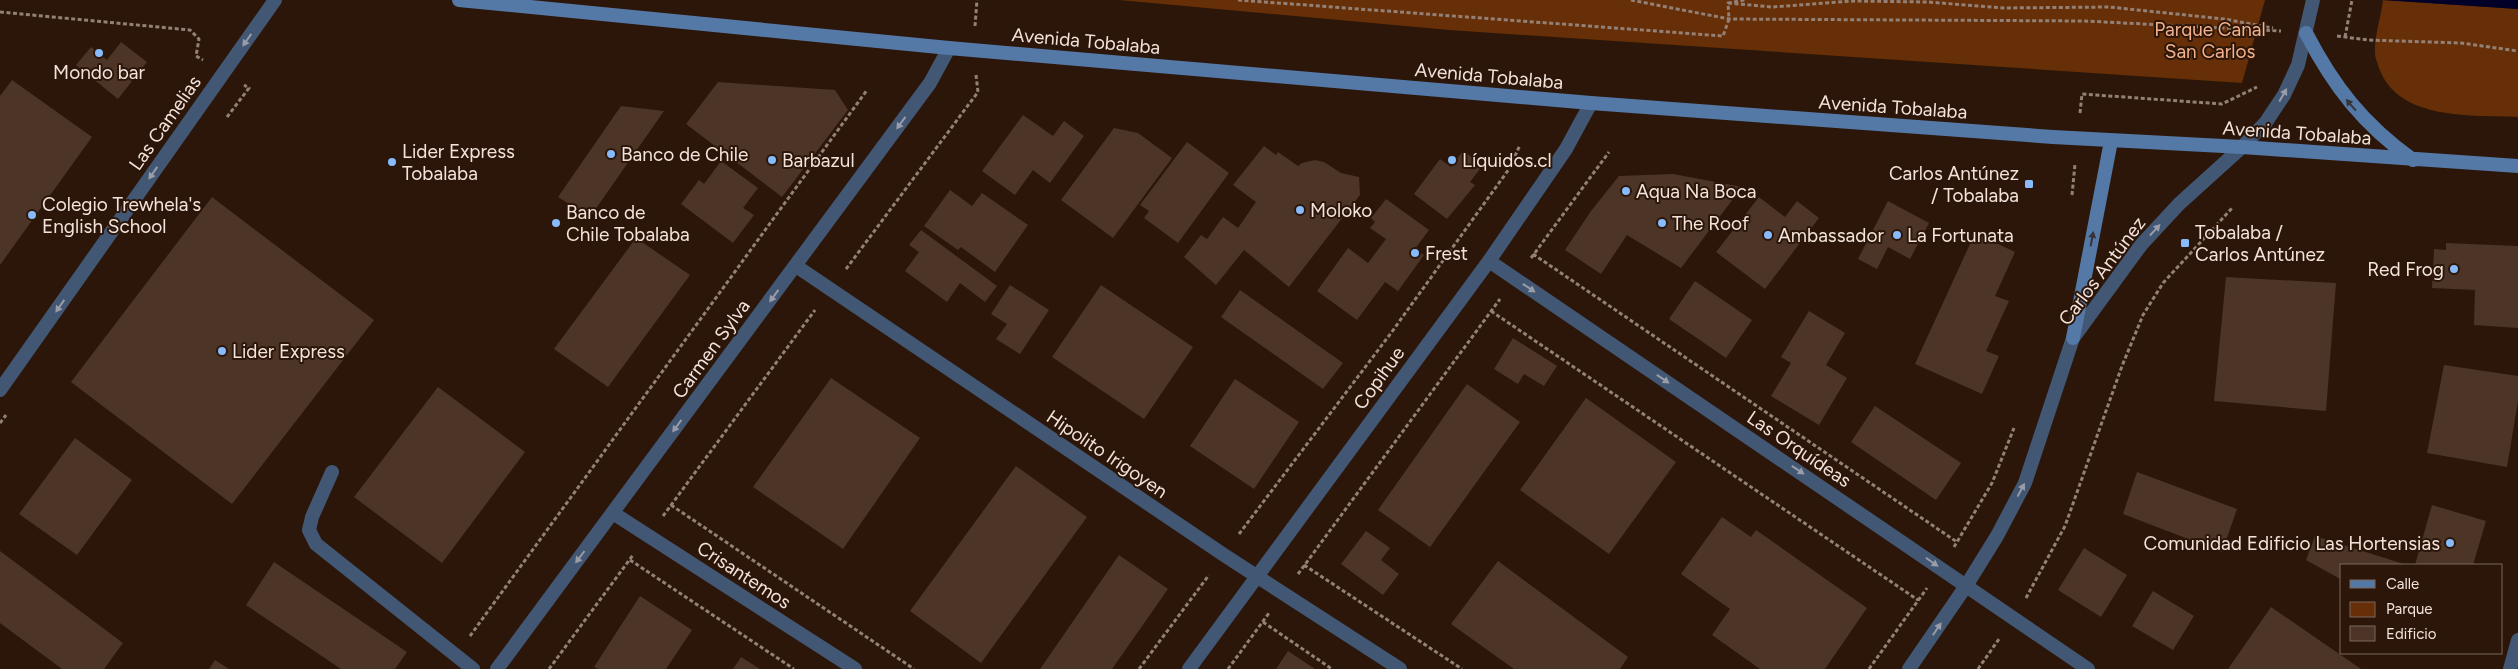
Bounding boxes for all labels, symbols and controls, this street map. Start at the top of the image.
park label: Parque Canal San Carlos [2154,18,2266,63]
street label: Avenida Tobalaba [1011,23,1161,59]
one-way arrow [242,33,252,47]
marker: Mondo bar [93,47,105,59]
street label: Avenida Tobalaba [1414,58,1564,94]
place label: Mondo bar [53,61,145,84]
street label: Las Camelias [124,71,206,175]
one-way arrow [2279,89,2288,102]
street label: Avenida Tobalaba [1818,90,1968,124]
one-way arrow [2345,99,2357,111]
one-way arrow [896,116,907,129]
street label: Avenida Tobalaba [2222,116,2372,150]
place label: Lider Express Tobalaba [402,140,515,185]
place label: Banco de Chile [621,143,748,166]
marker: Banco de Chile [605,148,617,160]
place label: Barbazul [782,149,855,172]
place label: Líquidos.cl [1462,149,1552,172]
marker: Barbazul [766,154,778,166]
marker: Líquidos.cl [1446,154,1458,166]
marker: Lider Express Tobalaba [386,156,398,168]
place label: Carlos Antúnez / Tobalaba [1889,162,2019,207]
one-way arrow [148,166,158,180]
marker: Carlos Antúnez / Tobalaba [2023,178,2035,190]
place label: Aqua Na Boca [1636,180,1756,203]
marker: Aqua Na Boca [1620,185,1632,197]
place label: Colegio Trewhela's English School [42,193,201,238]
place label: Moloko [1310,199,1372,222]
place label: Banco de Chile Tobalaba [566,201,690,246]
marker: Moloko [1294,204,1306,216]
marker: Colegio Trewhela's English School [26,209,38,221]
place label: The Roof [1672,212,1749,235]
street label: Carlos Antúnez [2054,212,2150,330]
marker: Banco de Chile Tobalaba [550,217,562,229]
marker: The Roof [1656,217,1668,229]
place label: Tobalaba / Carlos Antúnez [2195,221,2325,266]
place label: Ambassador [1778,224,1884,247]
place label: La Fortunata [1907,224,2014,247]
one-way arrow [2149,224,2161,236]
marker: Ambassador [1762,229,1774,241]
marker: La Fortunata [1891,229,1903,241]
one-way arrow [2088,231,2096,247]
marker: Tobalaba / Carlos Antúnez [2179,237,2191,249]
place label: Frest [1425,242,1468,265]
marker: Frest [1409,247,1421,259]
place label: Red Frog [2367,258,2444,281]
marker: Red Frog [2448,263,2460,275]
one-way arrow [1522,283,1536,293]
one-way arrow [769,289,779,303]
street label: Carmen Sylva [667,295,755,403]
one-way arrow [55,299,65,312]
place label: Lider Express [232,340,345,363]
street label: Copihue [1349,342,1409,414]
marker: Lider Express [216,345,228,357]
one-way arrow [1657,374,1670,384]
street label: Hipolito Irigoyen [1042,405,1172,503]
street label: Las Orquídeas [1743,406,1855,492]
one-way arrow [672,419,682,433]
one-way arrow [1791,465,1805,475]
one-way arrow [2017,483,2026,497]
place label: Comunidad Edificio Las Hortensias [2143,532,2440,555]
street label: Crisantemos [693,536,795,614]
marker: Comunidad Edificio Las Hortensias [2444,537,2456,549]
one-way arrow [575,550,586,563]
one-way arrow [1925,557,1939,567]
legend [2340,564,2503,654]
text: Calle [2386,575,2419,593]
text: Parque [2386,600,2433,618]
one-way arrow [1932,622,1942,636]
text: Edificio [2386,625,2437,643]

